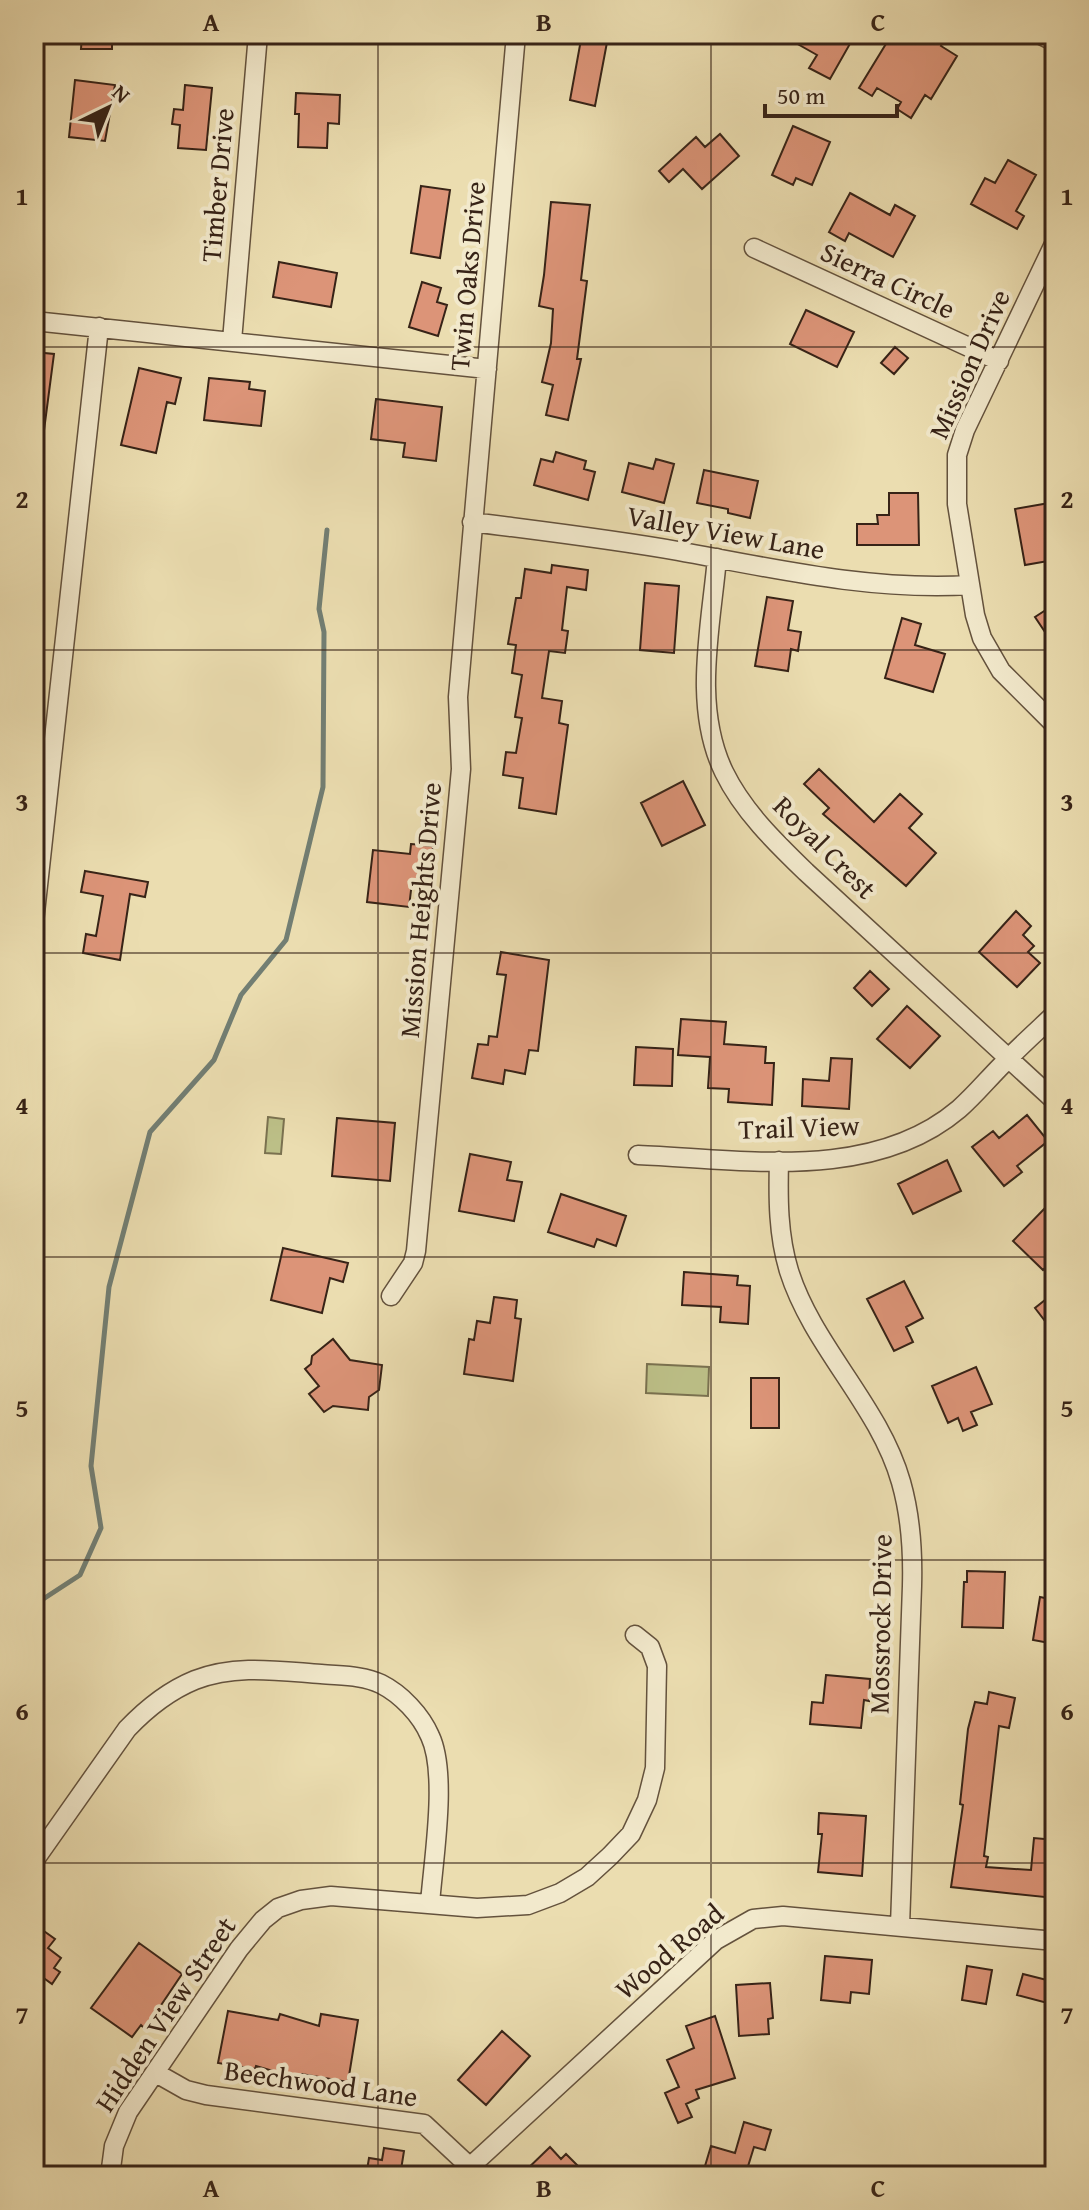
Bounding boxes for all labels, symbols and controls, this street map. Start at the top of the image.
text: A [203,2,220,41]
text: B [536,2,552,41]
text: C [871,2,885,41]
north arrow [68,68,148,148]
scale bar [765,68,897,118]
text: N [105,77,138,110]
text: 50 m [777,78,825,113]
street label: Timber Drive [189,106,244,264]
text: 1 [15,176,29,215]
text: 1 [1060,176,1074,215]
street label: Twin Oaks Drive [438,180,495,372]
street label: Sierra Circle [814,231,962,329]
street label: Mission Drive [917,282,1020,445]
text: 2 [15,479,29,518]
text: 2 [1060,479,1074,518]
street label: Valley View Lane [624,494,828,569]
street label: Mission Heights Drive [388,781,451,1039]
text: 3 [15,782,29,821]
text: 3 [1060,782,1074,821]
street label: Royal Crest [764,786,886,908]
text: 4 [15,1085,29,1124]
text: 4 [1060,1085,1074,1124]
street label: Trail View [738,1104,860,1149]
text: 5 [15,1388,29,1427]
text: 5 [1060,1388,1074,1427]
street label: Mossrock Drive [857,1534,902,1714]
text: 6 [15,1691,29,1730]
text: 6 [1060,1691,1074,1730]
street label: Wood Road [605,1893,732,2008]
street label: Hidden View Street [84,1908,245,2120]
text: 7 [15,1995,29,2034]
text: 7 [1060,1995,1074,2034]
street label: Beechwood Lane [222,2049,420,2116]
text: A [203,2168,220,2207]
text: B [536,2168,552,2207]
text: C [871,2168,885,2207]

